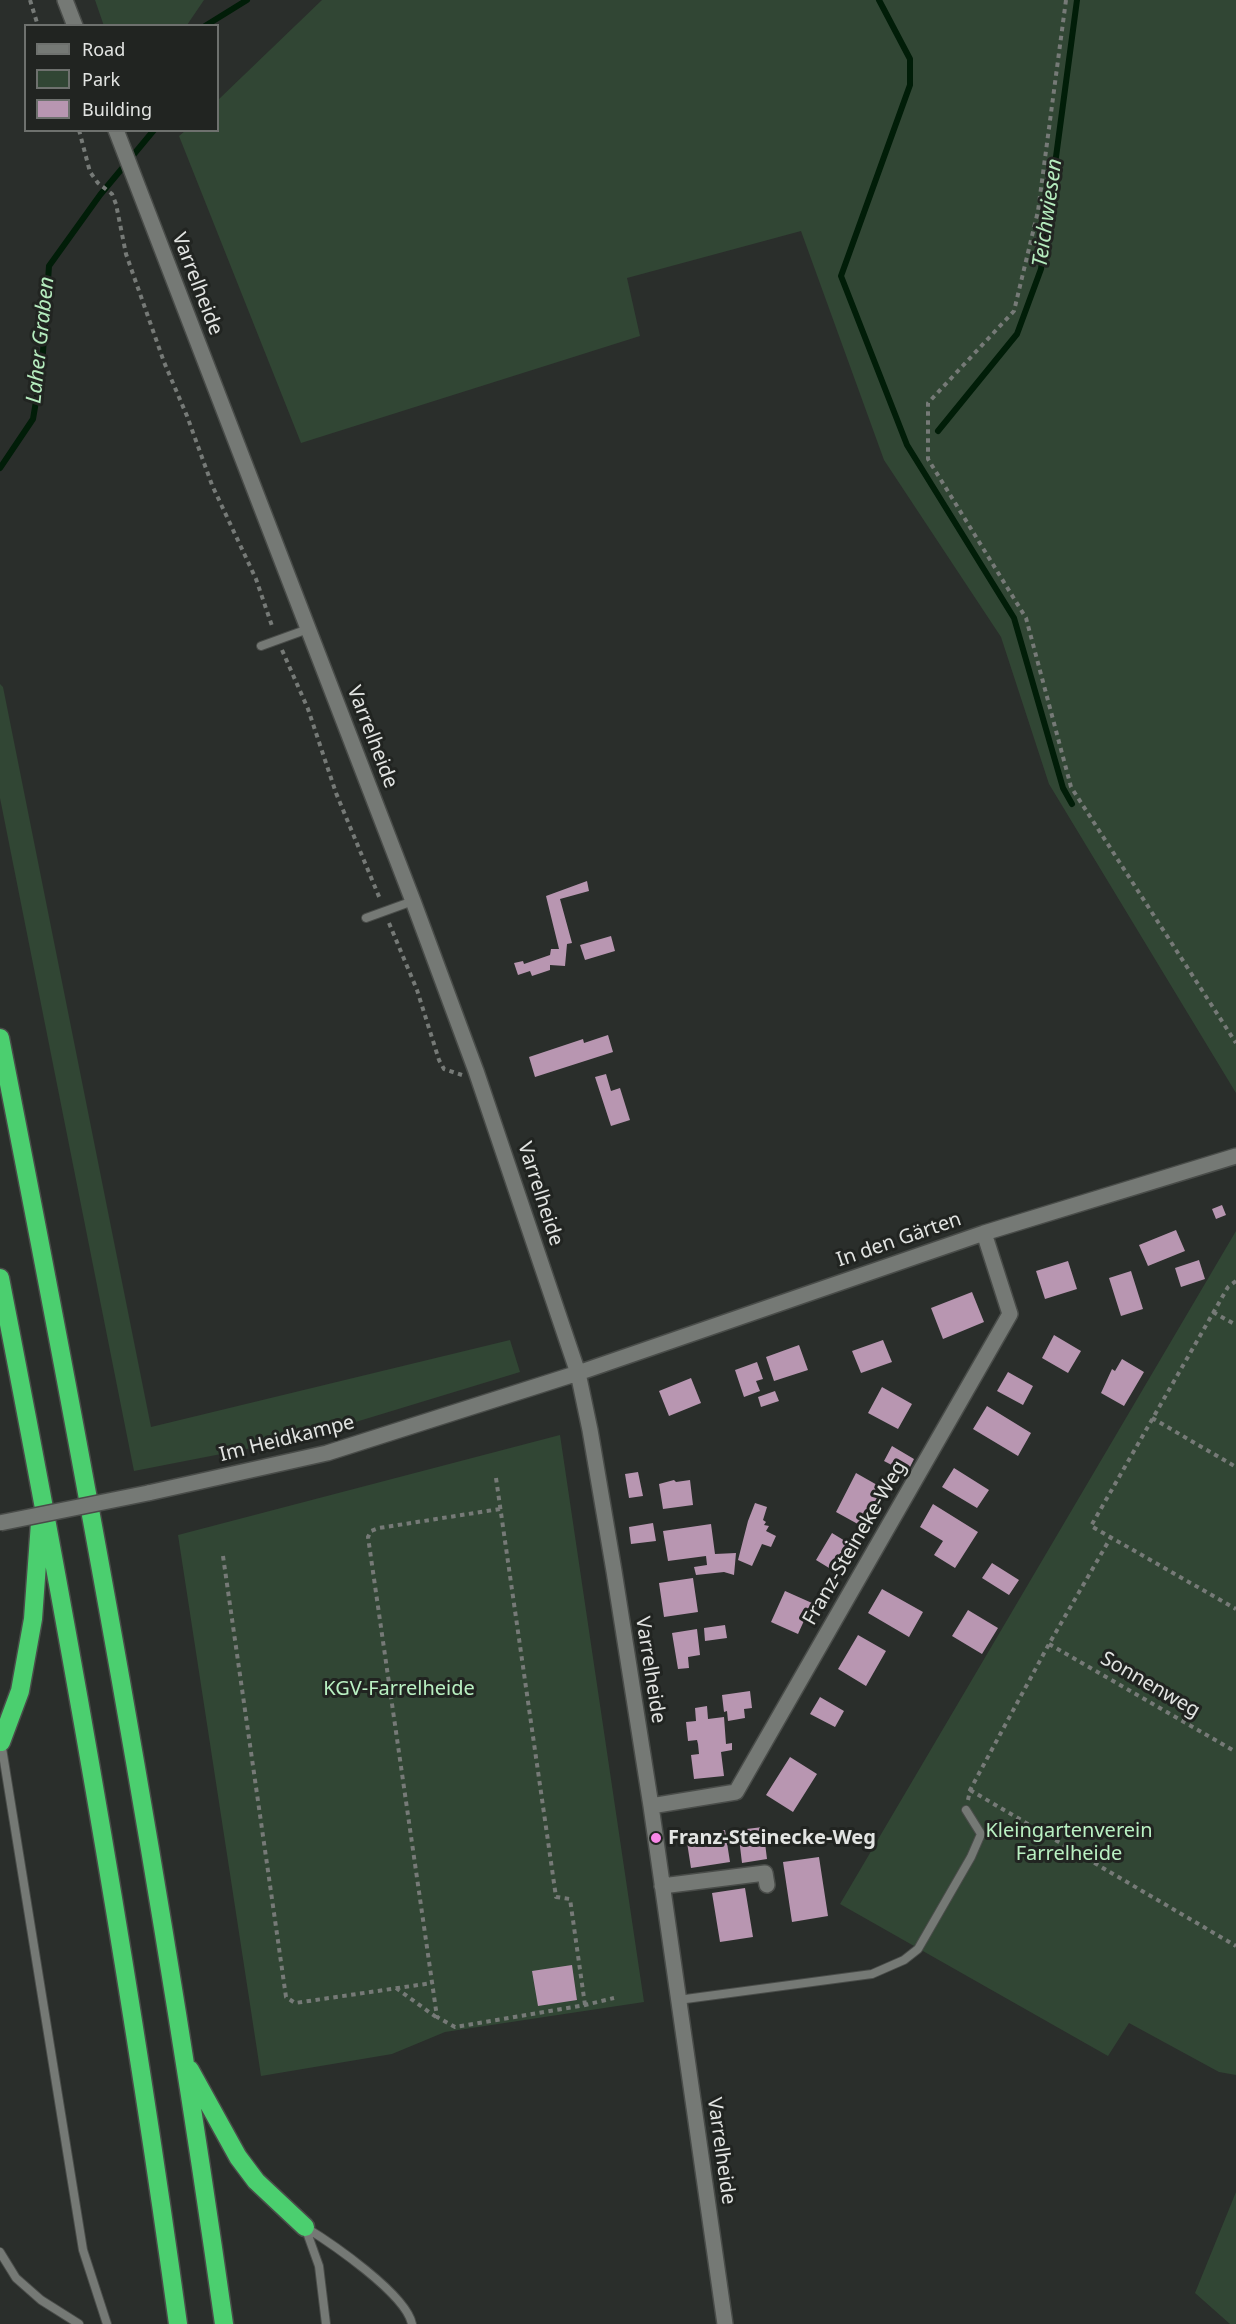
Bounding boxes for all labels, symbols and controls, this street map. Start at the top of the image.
legend [24,24,219,132]
text: Road [82,37,125,61]
text: Park [82,67,120,91]
text: Building [82,97,152,121]
water label: Teichwiesen [1028,157,1068,269]
street label: Varrelheide [166,229,228,339]
water label: Laher Graben [22,275,60,405]
street label: Varrelheide [341,682,403,792]
street label: Varrelheide [512,1139,568,1249]
street label: In den Gärten [833,1207,965,1273]
street label: Im Heidkampe [217,1411,357,1467]
street label: Franz-Steineke-Weg [798,1456,912,1630]
street label: Varrelheide [630,1615,670,1725]
street label: Sonnenweg [1096,1647,1204,1723]
park label: KGV-Farrelheide [323,1677,475,1701]
park label: Kleingartenverein Farrelheide [985,1819,1153,1866]
place label: Franz-Steinecke-Weg [668,1826,876,1850]
marker: Franz-Steinecke-Weg [649,1831,663,1845]
street label: Varrelheide [702,2096,740,2206]

